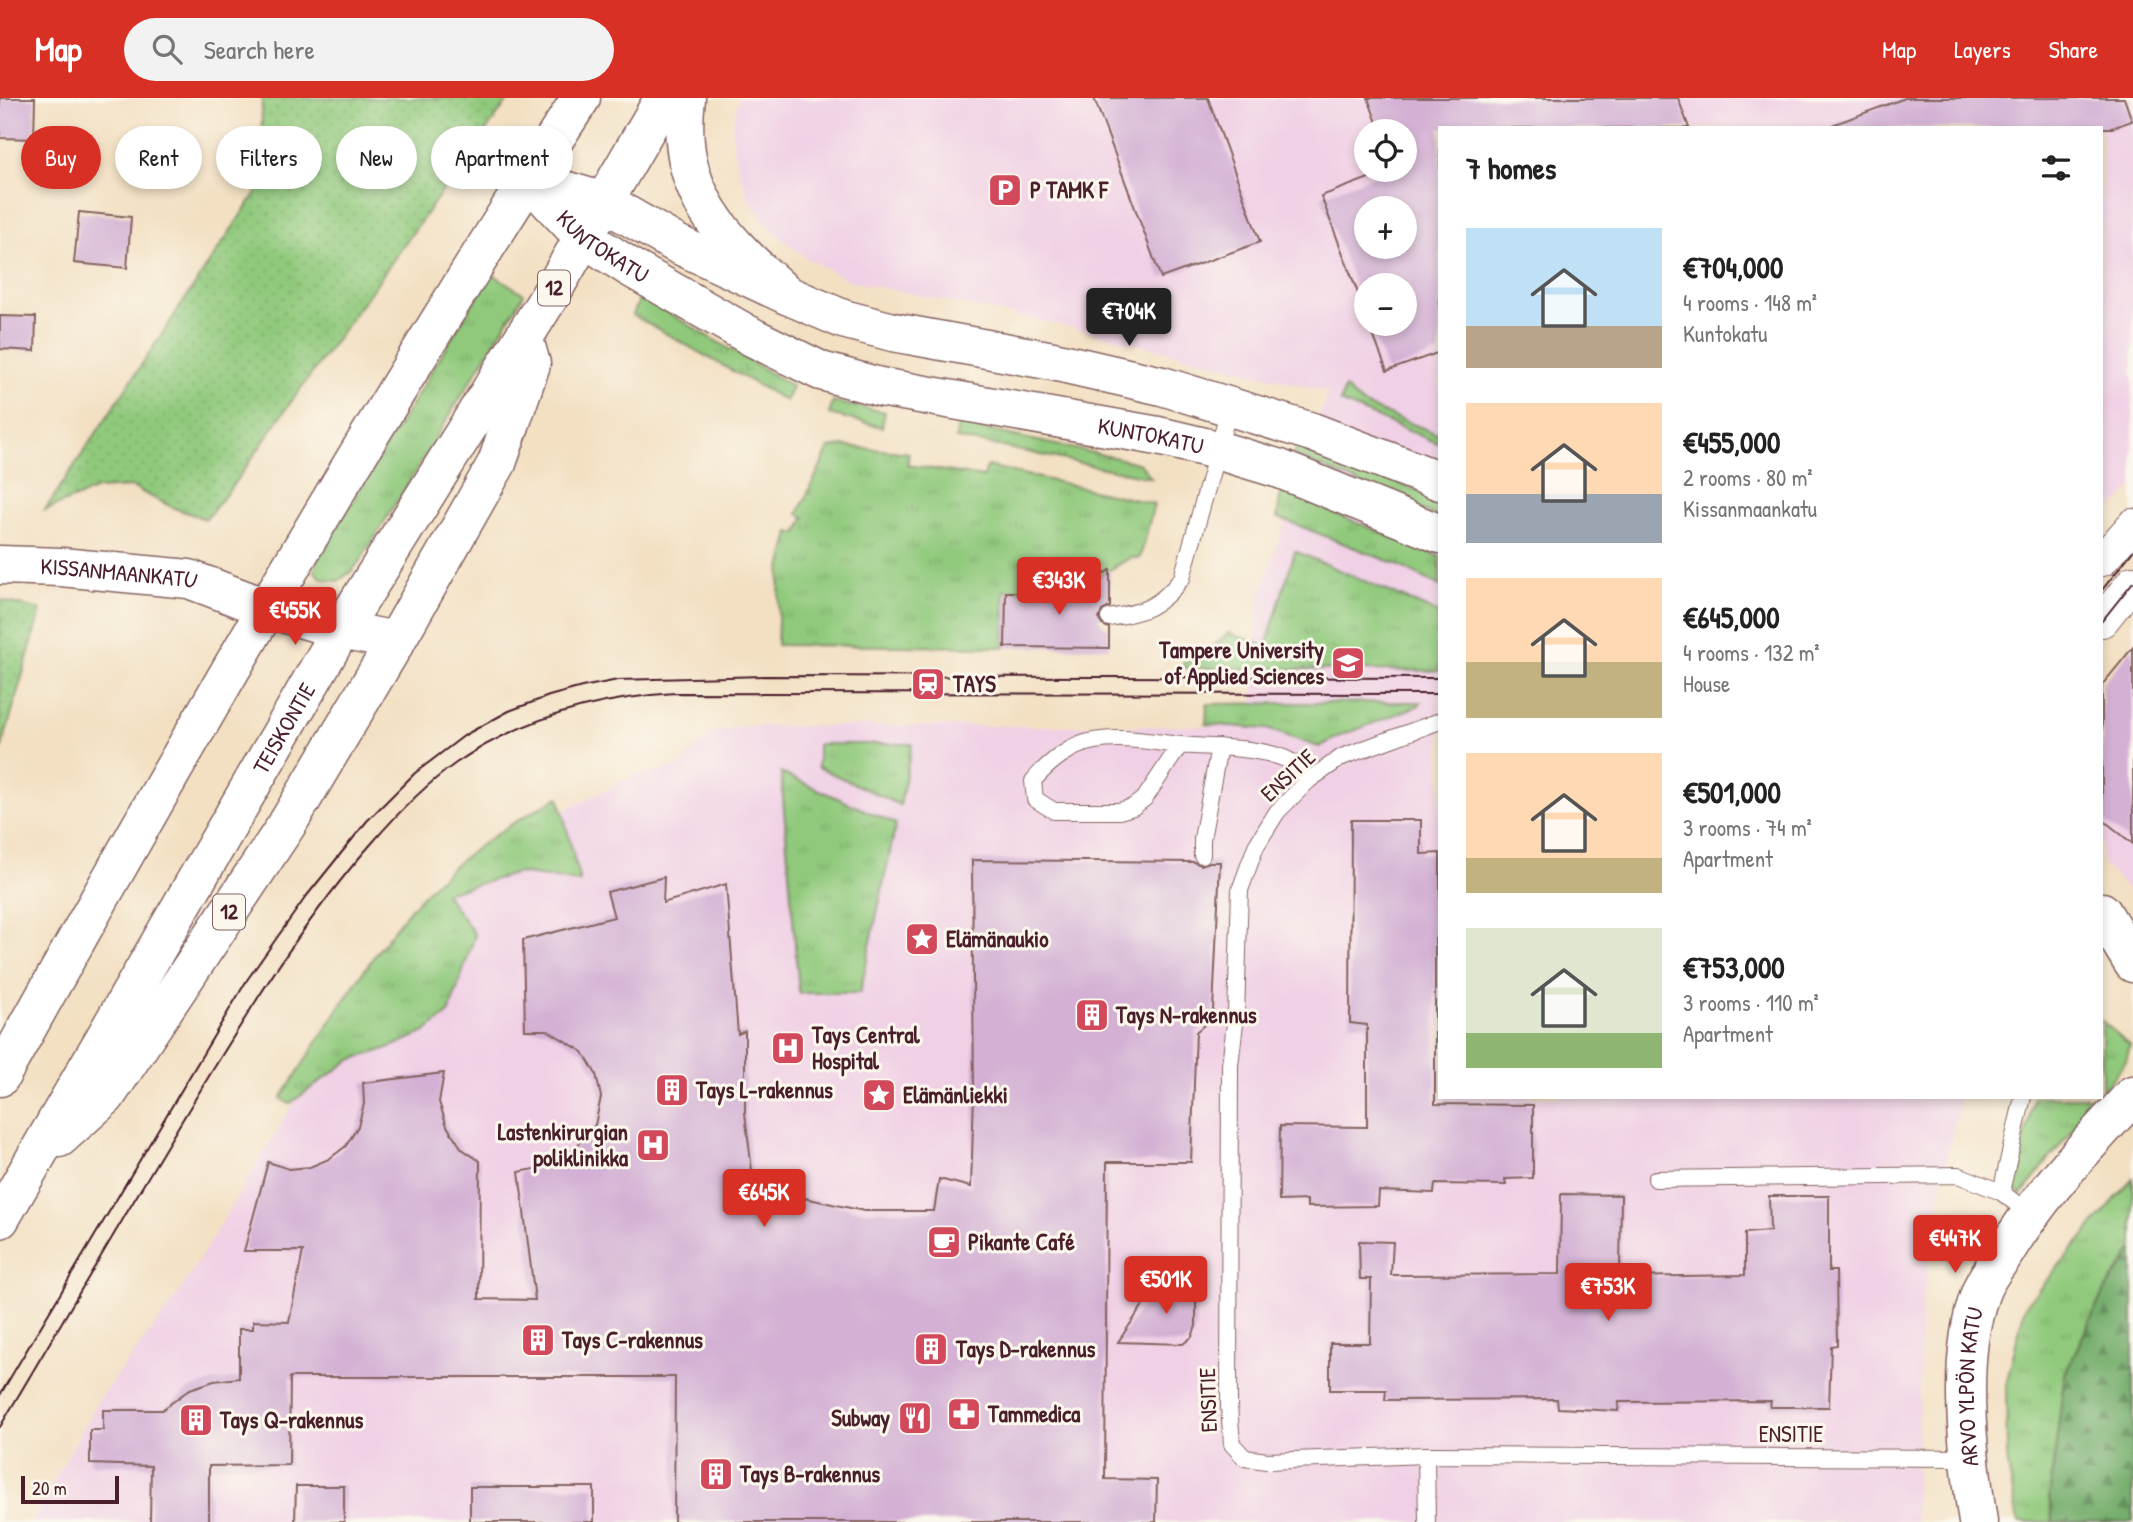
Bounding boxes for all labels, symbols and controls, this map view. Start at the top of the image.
search box [124,18,614,81]
text: Map [35,27,82,71]
icon: search [148,30,186,68]
text: Search here [204,32,315,67]
text: Map [1882,33,1916,65]
text: Layers [1954,33,2011,65]
text: Share [2049,33,2098,65]
map controls [1354,119,1417,336]
button: locate [1354,119,1417,182]
chip: Buy [21,126,101,189]
chip: Rent [115,126,202,189]
chip: Filters [216,126,322,189]
chip: New [336,126,417,189]
chip: Apartment [431,126,573,189]
text: 7 homes [1466,148,1556,188]
icon: filters [2037,149,2075,187]
parking icon: P TAMK F [986,171,1024,209]
place label: P TAMK F [1030,174,1109,205]
button: + [1354,196,1417,259]
street label: KUNTOKATU [550,203,655,290]
text: €704,000 [1683,247,1783,287]
icon: home [1522,256,1606,340]
road number: 12 [538,270,570,306]
button: − [1354,273,1417,336]
text: 4 rooms · 148 m² [1683,287,1817,318]
pin: €704K [1080,288,1178,348]
text: €704K [1102,295,1156,326]
text: Kuntokatu [1683,318,1767,349]
street label: KUNTOKATU [1095,410,1207,461]
text: €455,000 [1683,422,1780,462]
icon: home [1522,431,1606,515]
text: 2 rooms · 80 m² [1683,462,1813,493]
text: Kissanmaankatu [1683,493,1817,524]
street label: KISSANMAANKATU [40,550,202,596]
pin: €343K [1010,558,1108,617]
text: €343K [1033,564,1085,595]
pin: €455K [246,588,344,647]
text: €455K [269,594,321,625]
text: €645,000 [1683,597,1780,637]
icon: home [1522,606,1606,690]
place label: Tampere University of Applied Sciences [1158,634,1324,692]
text: 4 rooms · 132 m² [1683,637,1820,668]
school or university icon: Tampere University of Applied Sciences [1329,644,1367,682]
station icon: TAYS [909,665,947,703]
place label: TAYS [952,668,996,699]
text: House [1683,668,1730,699]
street label: TEISKONTIE [245,677,322,779]
street label: ENSITIE [1253,741,1322,808]
text: €501,000 [1683,772,1781,812]
icon: home [1522,781,1606,865]
text: 3 rooms · 74 m² [1683,812,1812,843]
text: Apartment [1683,843,1773,874]
road number: 12 [213,894,245,930]
place icon: Elämänaukio [903,920,941,958]
place label: Elämänaukio [946,923,1049,954]
text: €753,000 [1683,947,1785,987]
icon: home [1522,956,1606,1040]
text: 3 rooms · 110 m² [1683,987,1819,1018]
building icon: Tays N-rakennus [1073,996,1111,1034]
place label: Tays N-rakennus [1115,999,1257,1031]
text: Apartment [1683,1018,1773,1049]
place label: Tays Central Hospital [811,1019,921,1077]
hospital icon: Tays Central Hospital [769,1029,807,1067]
building icon: Tays L-rakennus [653,1071,691,1109]
place label: Tays L-rakennus [695,1074,833,1106]
place icon: Elämänliekki [860,1076,898,1114]
place label: Elämänliekki [903,1079,1008,1110]
place label: Lastenkirurgian poliklinikka [498,1116,628,1174]
hospital icon: Lastenkirurgian poliklinikka [634,1126,672,1164]
pin: €645K [715,1170,813,1229]
text: €645K [739,1176,789,1207]
pin: €447K [1906,1216,2004,1275]
text: €447K [1929,1222,1981,1253]
cafe icon: Pikante Café [925,1223,963,1261]
place label: Pikante Café [968,1226,1075,1257]
pin: €501K [1117,1256,1215,1316]
text: €501K [1140,1263,1192,1294]
pin: €753K [1559,1264,1657,1323]
text: €753K [1581,1270,1635,1301]
street label: ARVO YLPÖN KATU [1950,1304,1990,1468]
building icon: Tays C-rakennus [519,1321,557,1359]
place label: Tays C-rakennus [561,1324,703,1356]
building icon: Tays D-rakennus [912,1330,950,1368]
place label: Tays D-rakennus [955,1333,1095,1365]
street label: ENSITIE [1191,1367,1224,1433]
pharmacy icon: Tammedica [945,1395,983,1433]
place label: Tammedica [987,1398,1080,1429]
restaurant icon: Subway [896,1399,934,1437]
building icon: Tays Q-rakennus [177,1401,215,1439]
place label: Subway [831,1402,890,1434]
place label: Tays Q-rakennus [219,1404,364,1436]
street label: ENSITIE [1759,1418,1823,1449]
building icon: Tays B-rakennus [697,1455,735,1493]
place label: Tays B-rakennus [739,1458,880,1490]
scale bar [21,1473,119,1505]
text: 20 m [32,1475,67,1501]

